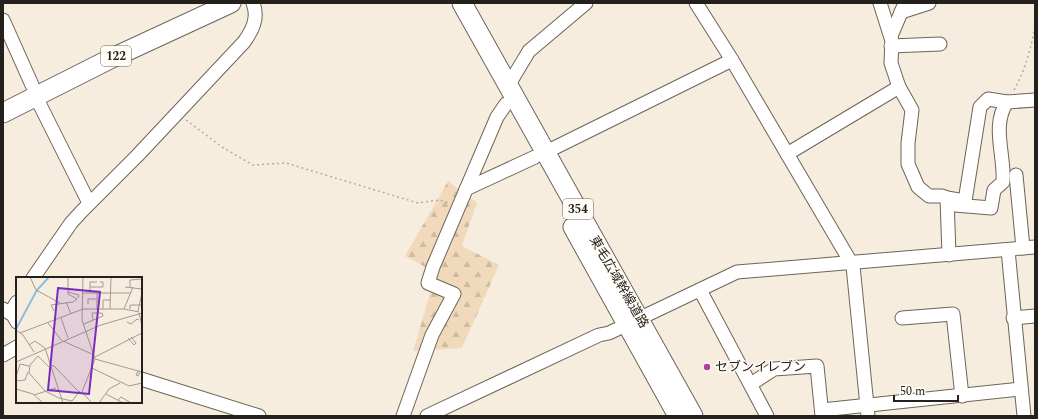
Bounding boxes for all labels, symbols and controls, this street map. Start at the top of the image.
road number: 122 [101,46,131,66]
road number: 354 [563,199,593,219]
street label: 東毛広域幹線道路 [584,232,654,332]
inset map [16,277,142,403]
place label: セブンイレブン [715,357,806,377]
marker: セブンイレブン [702,362,712,372]
scale bar [894,377,958,403]
text: 50 m [900,382,925,401]

